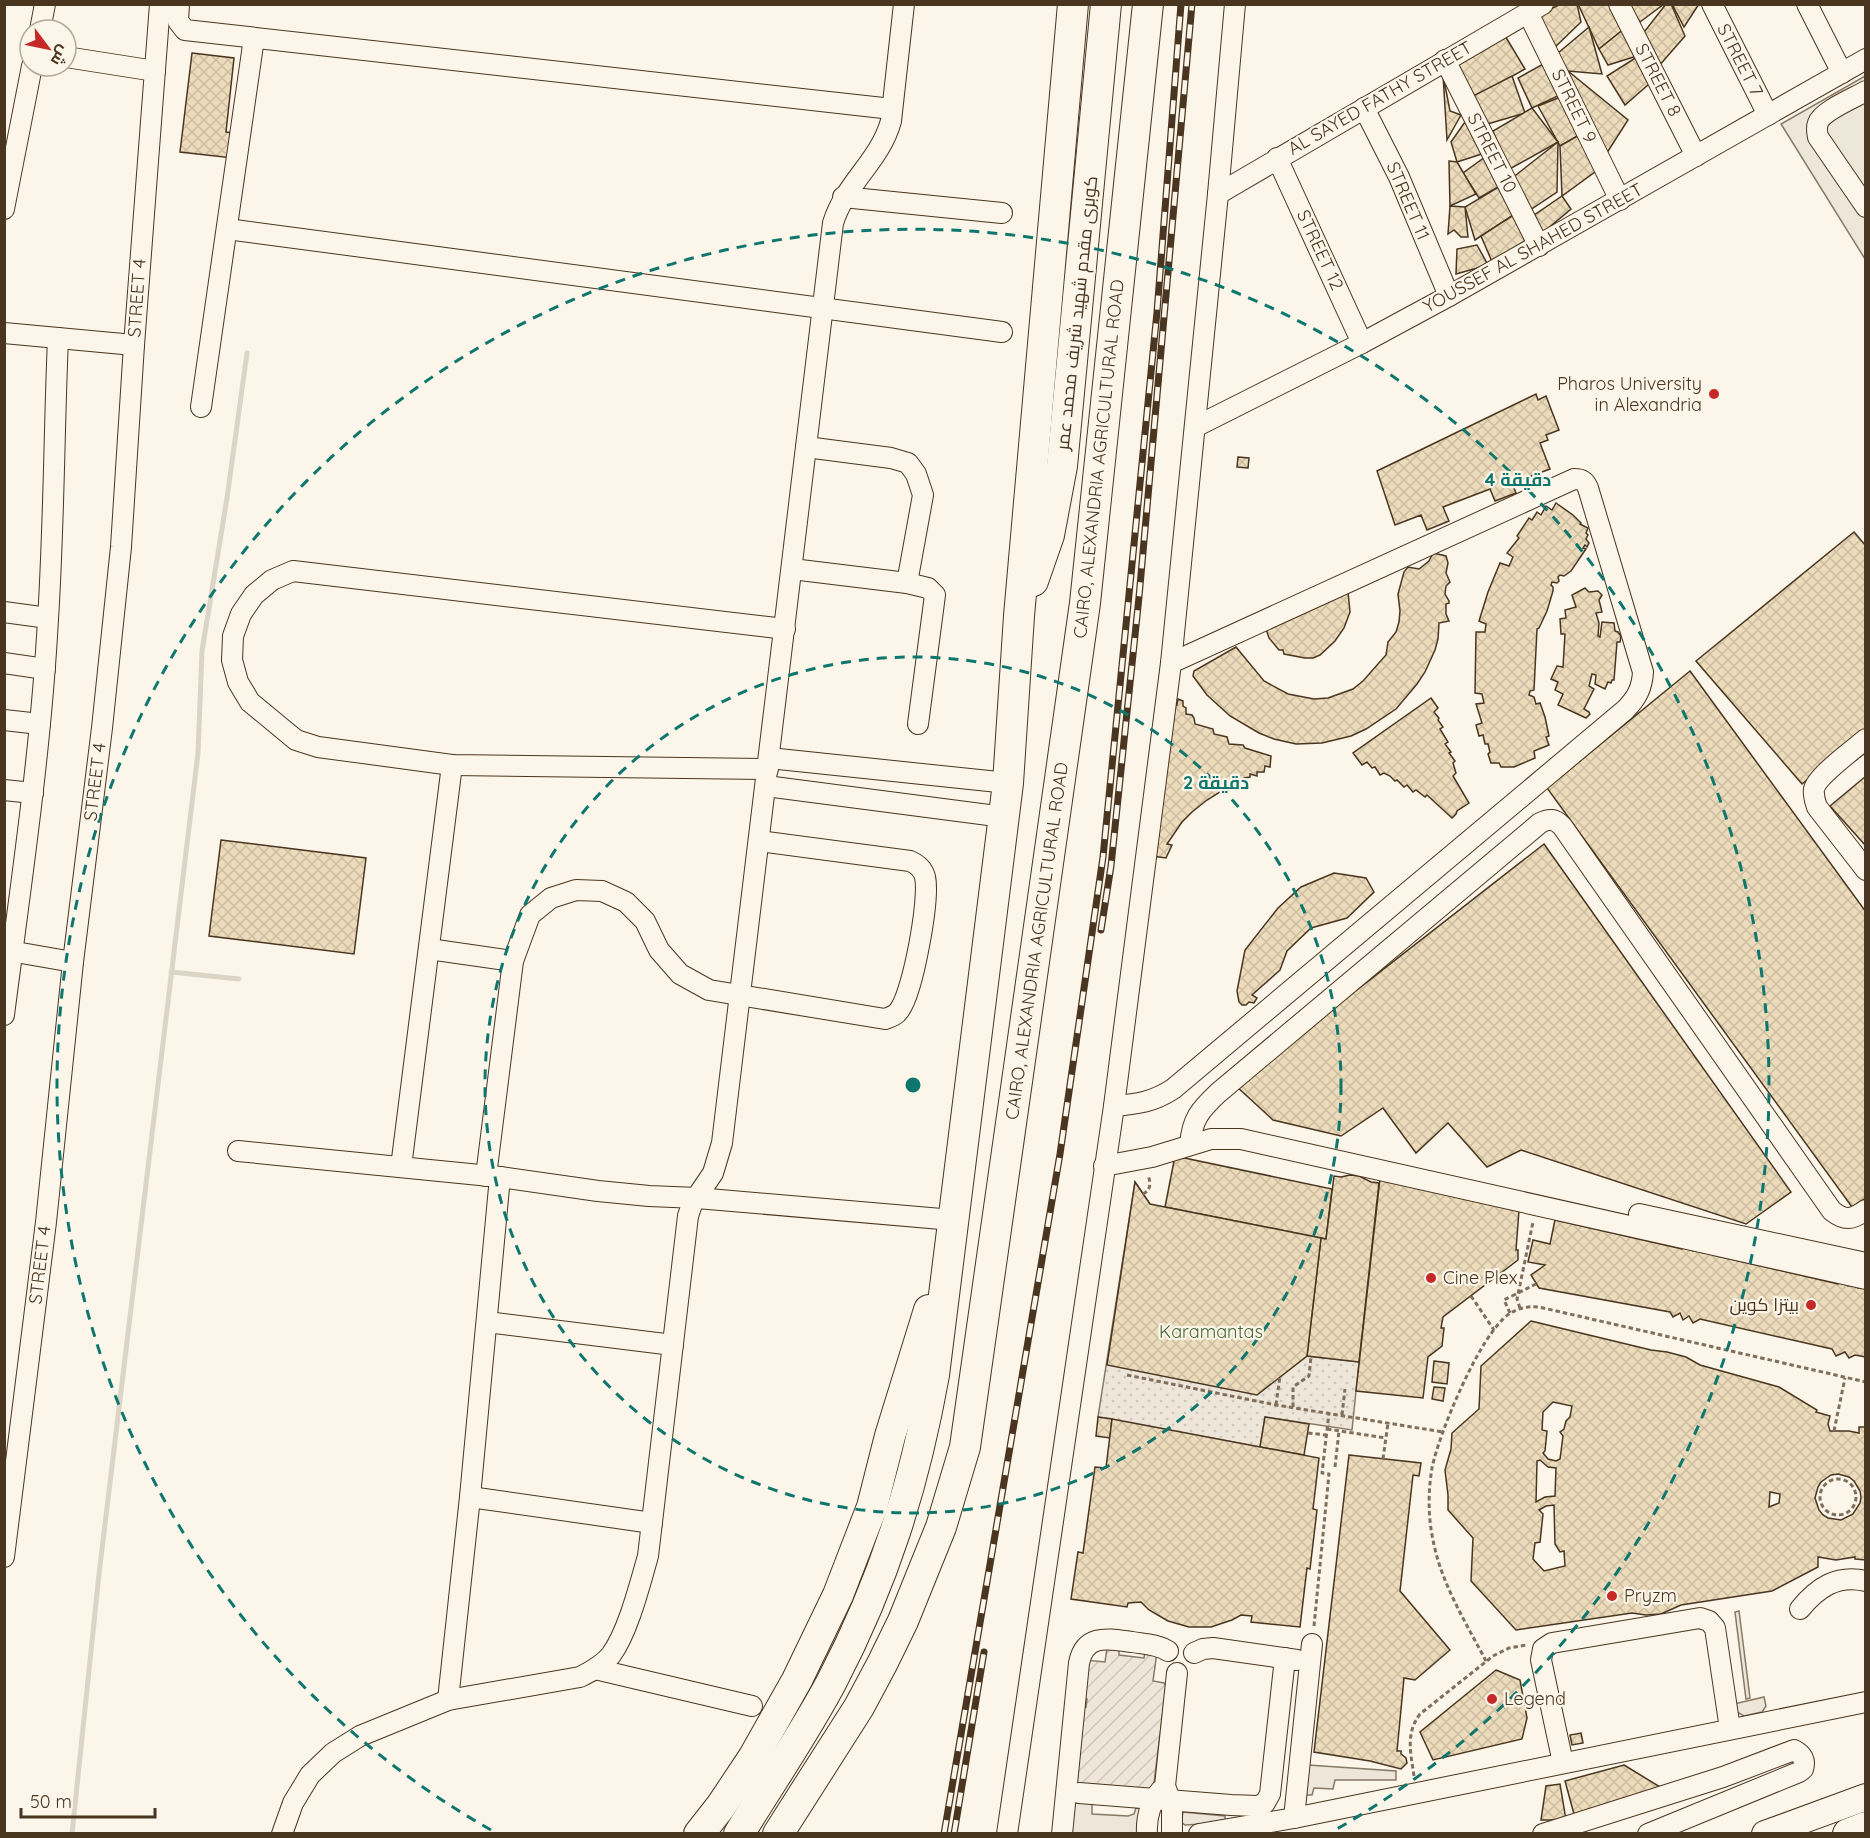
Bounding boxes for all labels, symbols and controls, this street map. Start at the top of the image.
north arrow [18,18,78,78]
street label: STREET 7 [1712,20,1769,100]
street label: AL SAYED FATHY STREET [1284,35,1476,160]
street label: STREET 8 [1630,39,1687,120]
text: ش [47,42,75,70]
street label: STREET 9 [1547,65,1602,146]
street label: STREET 10 [1463,109,1522,197]
street label: STREET 11 [1382,158,1435,243]
street label: كوبرى مقدم شهيد شريف محمد عمر [1051,175,1103,452]
street label: YOUSSEF AL SHAHED STREET [1419,177,1647,318]
street label: STREET 12 [1292,206,1349,294]
street label: STREET 4 [122,258,151,338]
street label: CAIRO, ALEXANDRIA AGRICULTURAL ROAD [1068,278,1129,640]
place label: Pharos University in Alexandria [1557,372,1702,416]
marker: Pharos University in Alexandria [1707,387,1721,401]
text: 4 دقيقة [1485,468,1551,491]
street label: STREET 4 [78,741,111,822]
street label: CAIRO, ALEXANDRIA AGRICULTURAL ROAD [1000,761,1073,1121]
text: 2 دقيقة [1183,771,1249,794]
centre of rings [903,1075,923,1095]
street label: STREET 4 [23,1224,56,1305]
place label: Cine Plex [1443,1266,1518,1289]
marker: Cine Plex [1424,1271,1438,1285]
place label: بيتزا كوين [1729,1293,1799,1316]
marker: بيتزا كوين [1804,1298,1818,1312]
park label: Karamantas [1159,1320,1263,1343]
place label: Pryzm [1624,1584,1677,1607]
marker: Pryzm [1605,1589,1619,1603]
place label: Legend [1504,1687,1566,1710]
marker: Legend [1485,1692,1499,1706]
scale bar [21,1781,154,1819]
text: 50 m [30,1790,72,1813]

